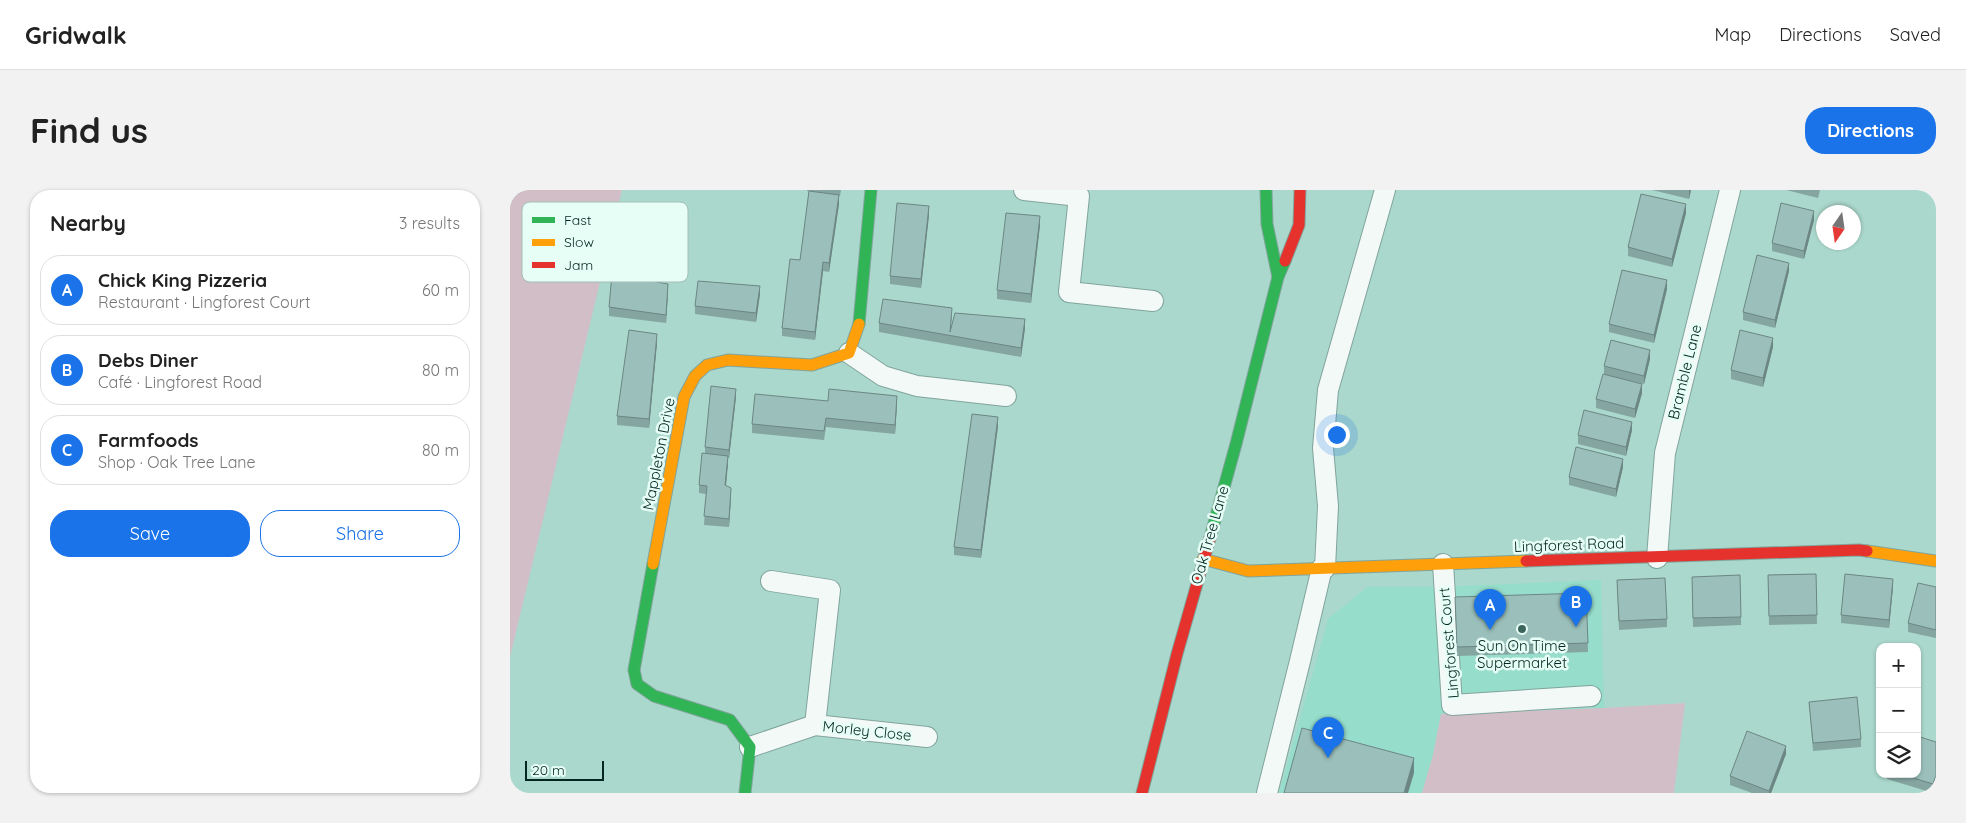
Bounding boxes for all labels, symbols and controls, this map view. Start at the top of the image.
text: Gridwalk [25,20,127,50]
text: Map [1714,23,1751,46]
text: Directions [1779,23,1862,46]
text: Saved [1890,23,1941,46]
button: Directions [1805,107,1936,154]
text: Find us [30,108,148,152]
legend [522,202,688,282]
north arrow [1816,205,1861,250]
text: Nearby [50,210,126,236]
text: Fast [564,211,592,229]
text: 3 results [399,213,460,233]
text: Slow [564,233,594,251]
text: Jam [564,256,593,274]
text: Chick King Pizzeria [98,268,267,292]
text: A [62,280,72,300]
text: 60 m [422,280,459,300]
text: Restaurant · Lingforest Court [98,292,310,312]
street label: Bramble Lane [1664,322,1706,421]
text: Debs Diner [98,348,198,372]
text: B [62,360,72,380]
text: 80 m [422,360,459,380]
text: Café · Lingforest Road [98,372,262,392]
street label: Mappleton Drive [638,396,679,512]
your location [1324,422,1350,448]
text: Farmfoods [98,428,199,452]
text: C [62,440,72,460]
text: 80 m [422,440,459,460]
text: Shop · Oak Tree Lane [98,452,256,472]
street label: Oak Tree Lane [1186,483,1233,586]
button: Save [50,510,250,557]
button: Share [260,510,460,557]
street label: Lingforest Road [1513,533,1625,556]
pin: B [1560,586,1592,627]
street label: Lingforest Court [1434,587,1463,699]
pin: A [1474,589,1506,630]
marker: Sun On Time Supermarket [1516,623,1528,635]
place label: Sun On Time Supermarket [1477,636,1567,672]
map controls [1876,643,1921,778]
button: + [1876,643,1921,688]
button: − [1876,688,1921,733]
street label: Morley Close [822,716,912,745]
pin: C [1312,717,1344,758]
button: layers [1876,733,1921,778]
scale bar [525,758,604,781]
text: 20 m [532,761,565,779]

